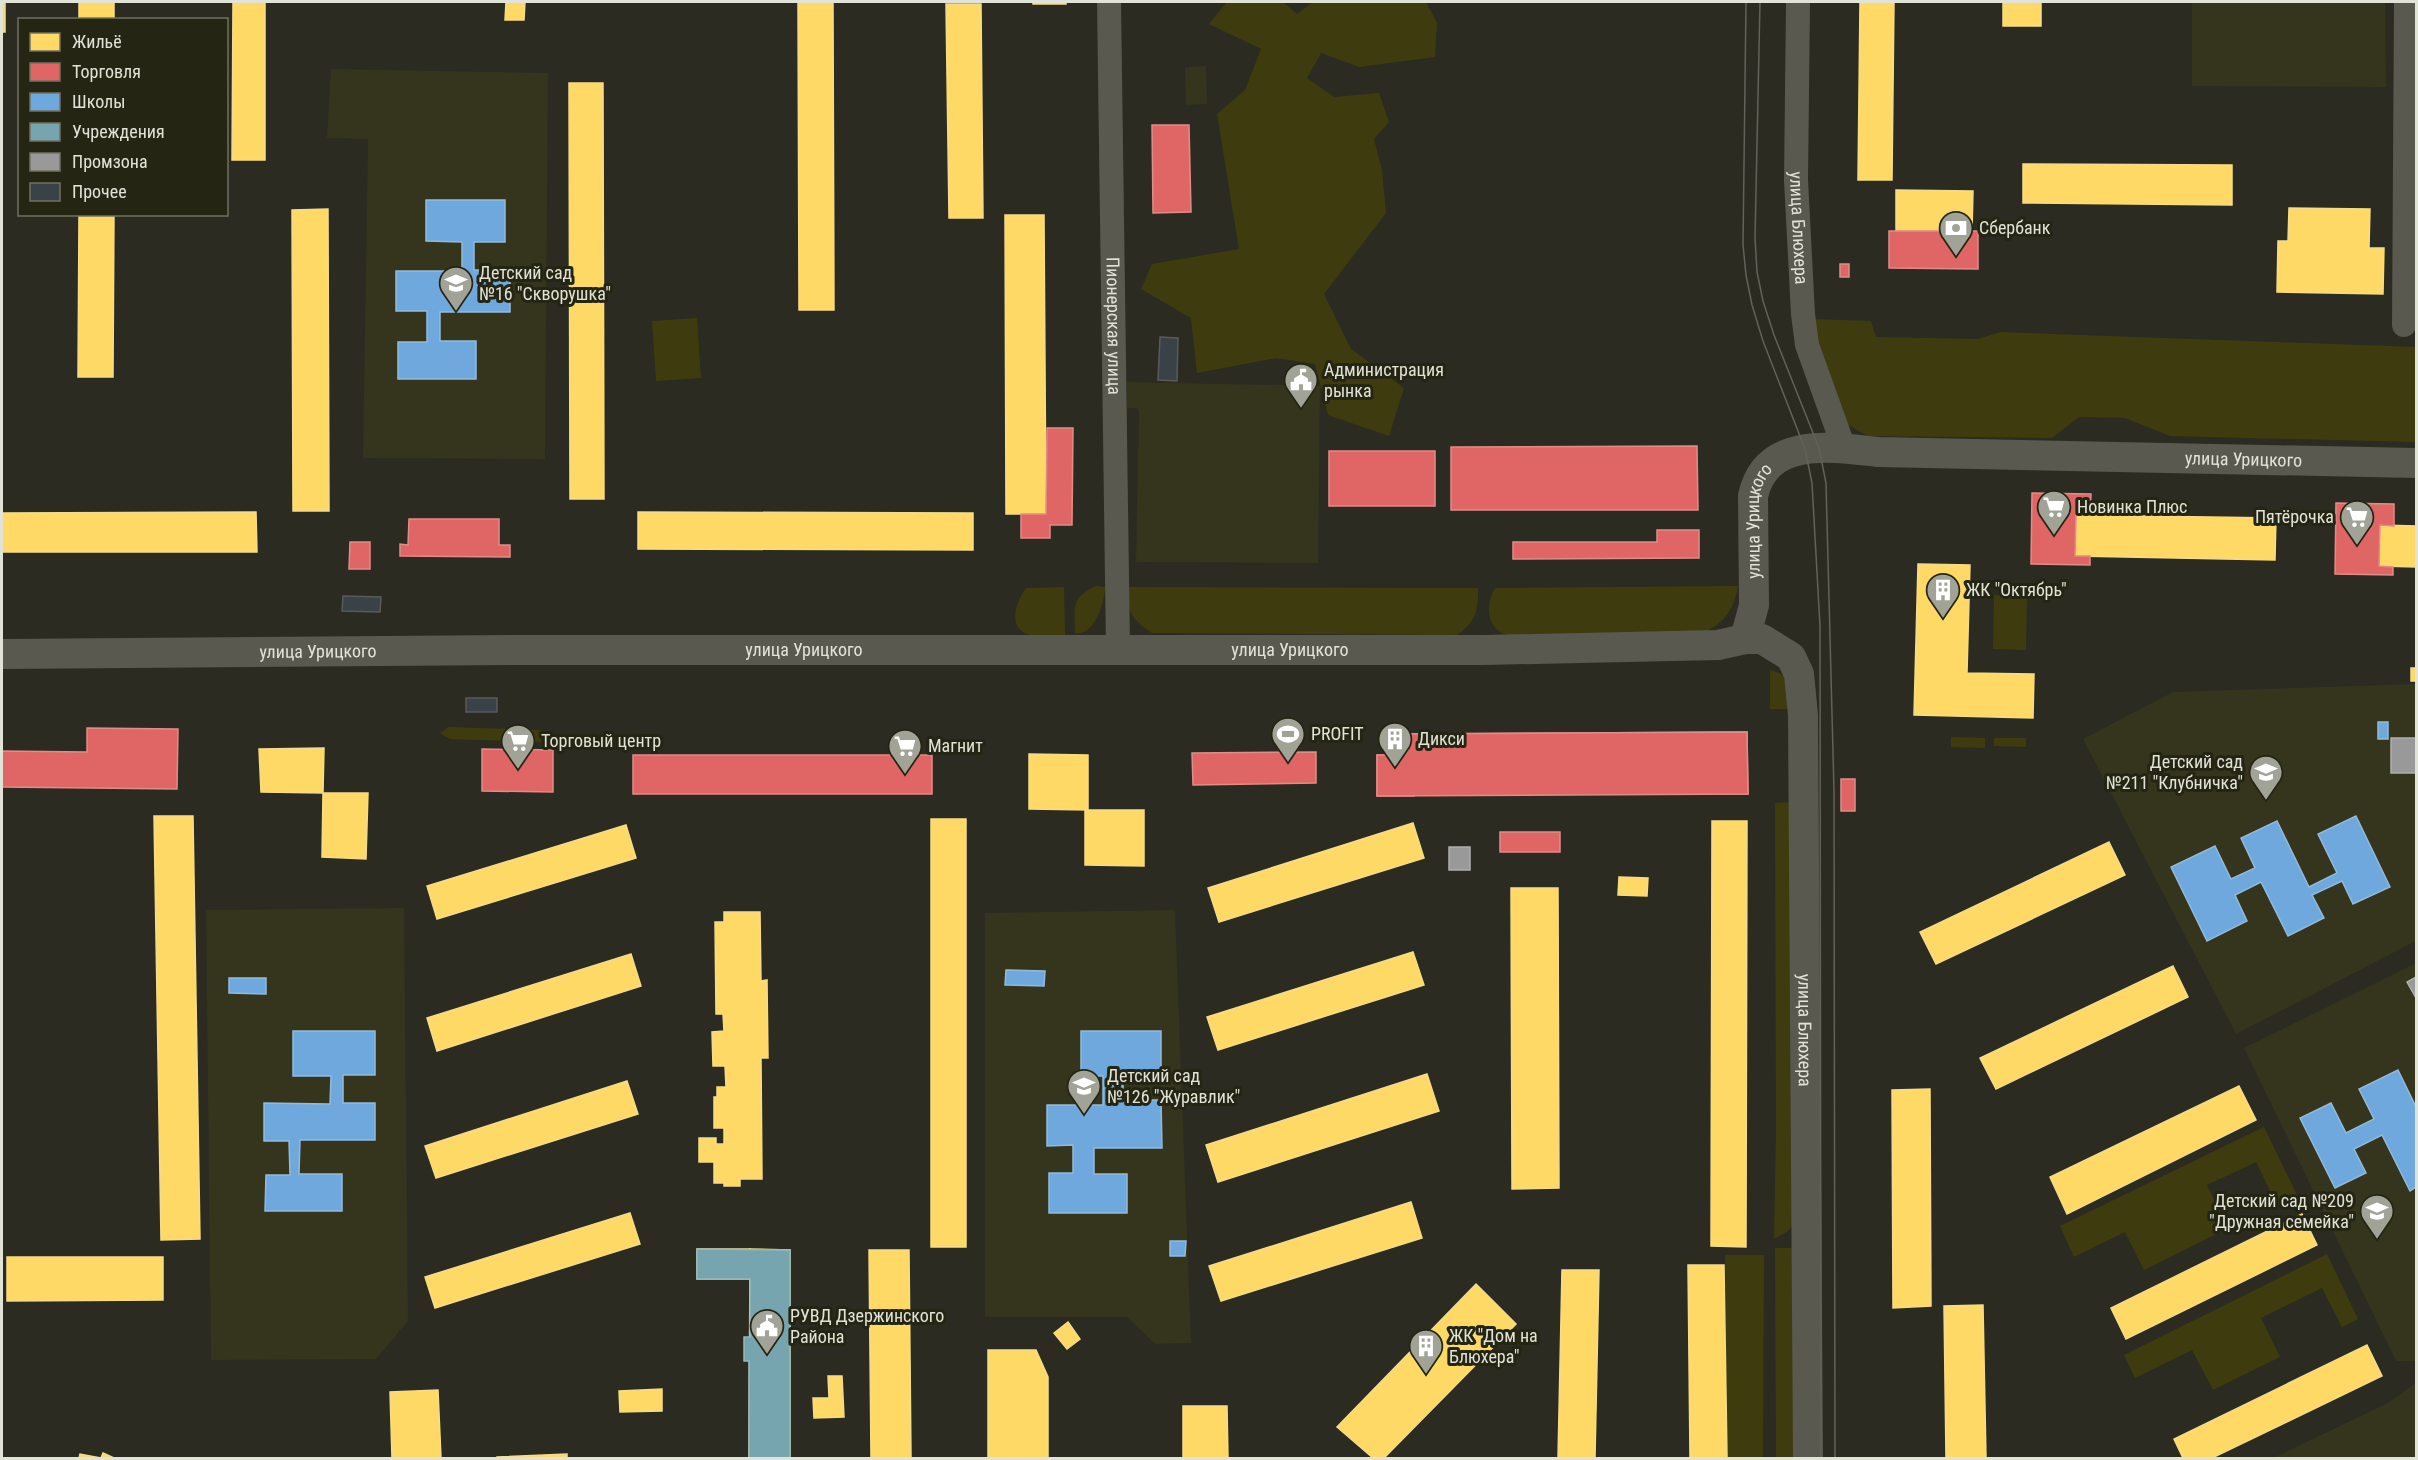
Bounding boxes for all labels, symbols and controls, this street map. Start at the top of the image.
legend [18,18,228,216]
text: Жильё [72,31,122,52]
text: Торговля [72,61,141,82]
text: Школы [72,91,125,112]
text: Учреждения [72,121,165,142]
text: Промзона [72,151,148,172]
street label: улица Блюхера [1786,171,1812,285]
text: Прочее [72,181,127,202]
bank icon: Сбербанк [1938,210,1974,257]
place label: Сбербанк [1979,217,2051,238]
street label: Пионерская улица [1103,257,1125,395]
place label: Детский сад №16 "Скворушка" [479,262,611,304]
school or university icon: Детский сад №16 "Скворушка" [438,265,474,312]
place label: Администрация рынка [1324,359,1444,401]
public building icon: Администрация рынка [1283,362,1319,409]
street label: улица Урицкого [2185,447,2302,471]
street label: улица Урицкого [1742,459,1776,579]
supermarket icon: Новинка Плюс [2036,489,2072,536]
place label: Новинка Плюс [2077,496,2187,517]
supermarket icon: Пятёрочка [2339,499,2375,546]
place label: Пятёрочка [2255,506,2334,527]
building icon: ЖК "Октябрь" [1925,572,1961,619]
place label: ЖК "Октябрь" [1966,579,2067,600]
street label: улица Урицкого [745,639,863,660]
street label: улица Урицкого [1231,639,1349,660]
street label: улица Урицкого [259,640,377,662]
sports icon: PROFIT [1270,716,1306,763]
building icon: Дикси [1377,721,1413,768]
supermarket icon: Торговый центр [500,723,536,770]
place label: PROFIT [1311,723,1364,744]
supermarket icon: Магнит [887,728,923,775]
place label: Дикси [1418,728,1465,749]
place label: Торговый центр [541,730,661,751]
place label: Магнит [928,735,983,756]
place label: Детский сад №211 "Клубничка" [2106,751,2243,793]
school or university icon: Детский сад №211 "Клубничка" [2248,754,2284,801]
street label: улица Блюхера [1794,974,1816,1087]
place label: Детский сад №126 "Журавлик" [1107,1065,1240,1107]
school or university icon: Детский сад №126 "Журавлик" [1066,1068,1102,1115]
place label: Детский сад №209 "Дружная семейка" [2209,1190,2354,1232]
school or university icon: Детский сад №209 "Дружная семейка" [2359,1193,2395,1240]
place label: РУВД Дзержинского Района [790,1305,944,1347]
public building icon: РУВД Дзержинского Района [749,1308,785,1355]
place label: ЖК "Дом на Блюхера" [1449,1325,1538,1367]
building icon: ЖК "Дом на Блюхера" [1408,1328,1444,1375]

